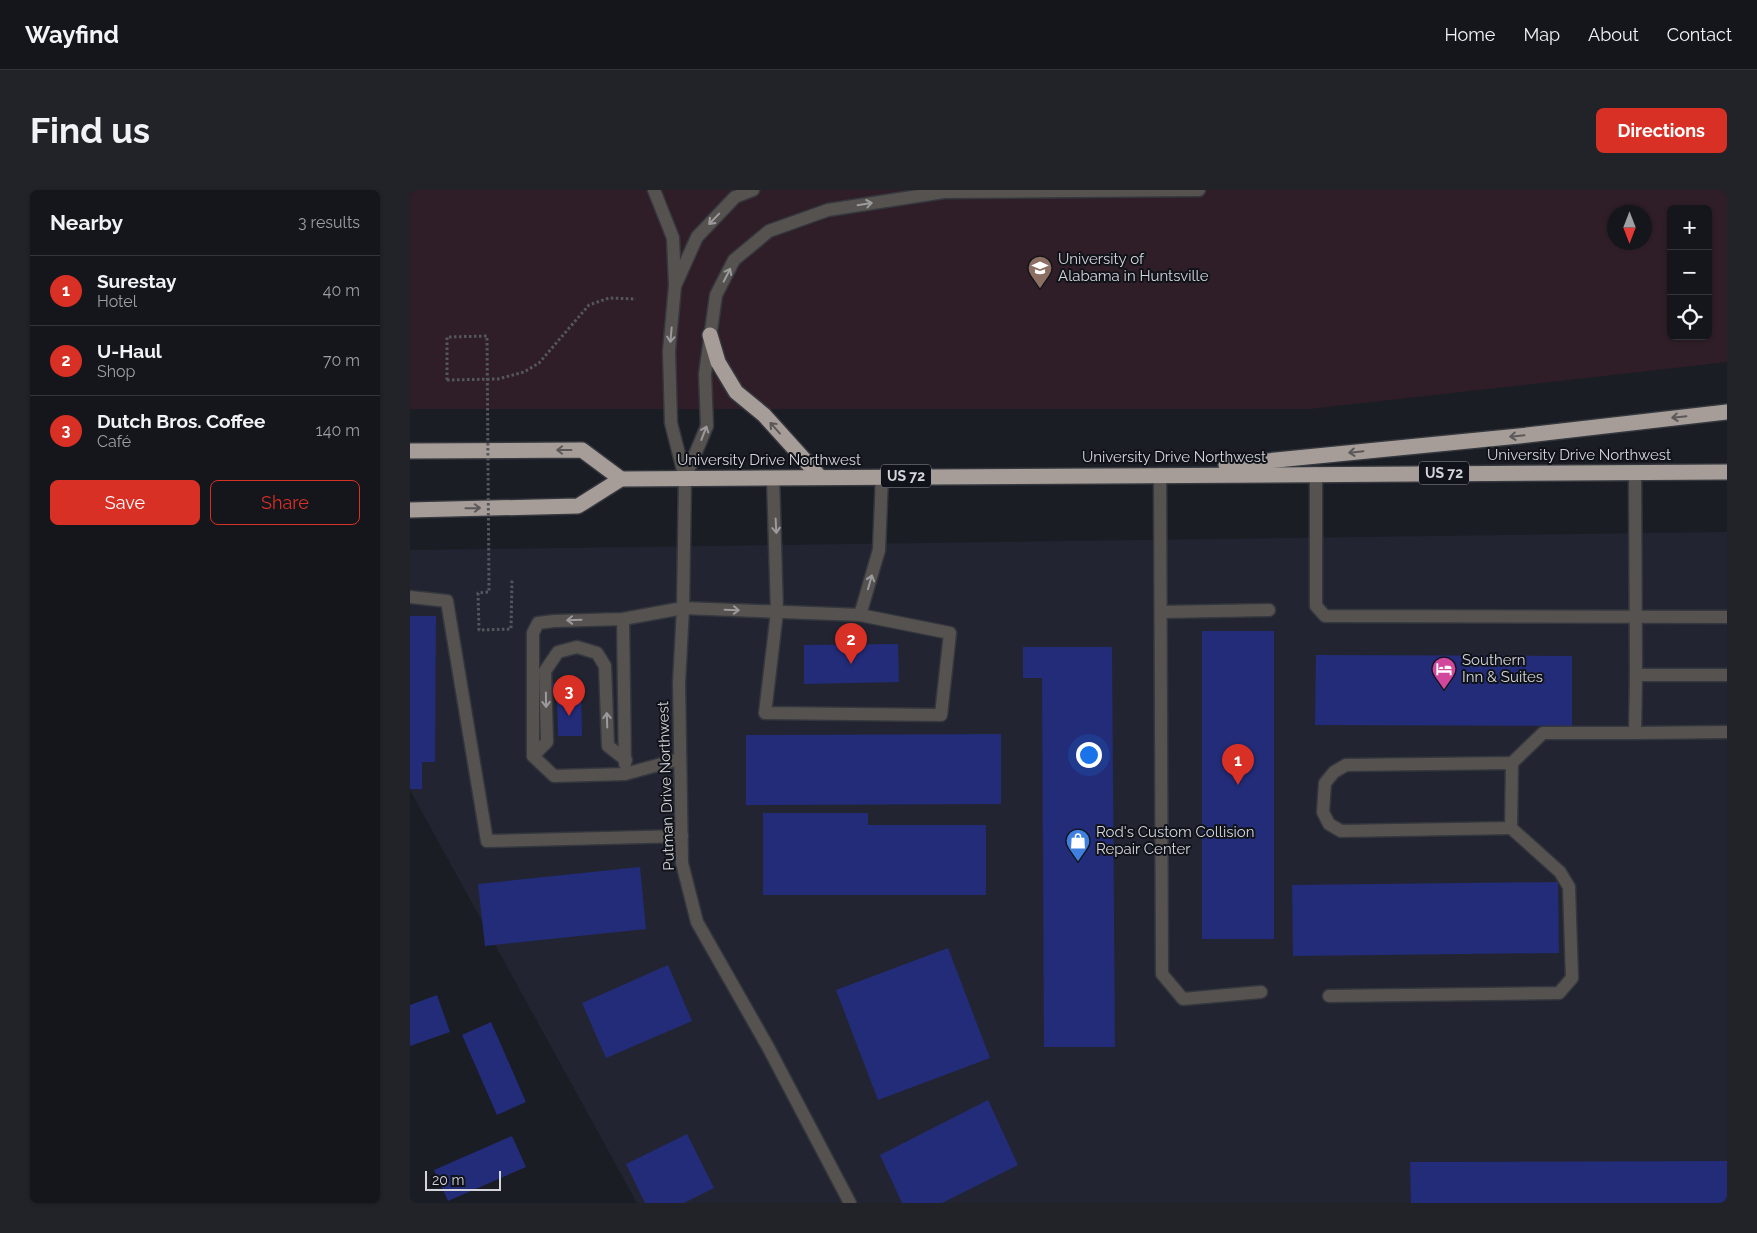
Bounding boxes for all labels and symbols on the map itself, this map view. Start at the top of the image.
one-way arrow [857,199,873,209]
north arrow [1607,205,1652,250]
one-way arrow [709,212,721,224]
place label: University of Alabama in Huntsville [1058,250,1209,285]
school or university icon: University of Alabama in Huntsville [1027,255,1053,289]
one-way arrow [723,268,732,283]
one-way arrow [666,326,675,342]
one-way arrow [1671,412,1687,422]
one-way arrow [769,421,781,434]
one-way arrow [700,426,709,441]
one-way arrow [1510,432,1526,441]
one-way arrow [556,446,572,455]
street label: University Drive Northwest [1487,446,1671,464]
one-way arrow [1348,447,1364,457]
street label: University Drive Northwest [1082,448,1266,466]
street label: University Drive Northwest [677,451,861,469]
road number: US 72 [1419,462,1469,484]
road number: US 72 [881,464,931,488]
one-way arrow [464,503,481,513]
one-way arrow [771,518,780,534]
one-way arrow [865,574,875,590]
one-way arrow [724,606,740,615]
one-way arrow [566,615,582,625]
pin: 2 [835,623,867,664]
place label: Southern Inn & Suites [1462,651,1543,686]
hotel icon: Southern Inn & Suites [1431,656,1457,690]
pin: 3 [553,675,585,716]
one-way arrow [541,692,551,708]
street label: Putman Drive Northwest [654,701,678,871]
one-way arrow [602,712,612,728]
your location [1076,742,1102,768]
pin: 1 [1222,744,1254,785]
place label: Rod's Custom Collision Repair Center [1096,823,1254,858]
shop icon: Rod's Custom Collision Repair Center [1065,828,1091,862]
scale bar [425,1168,501,1191]

